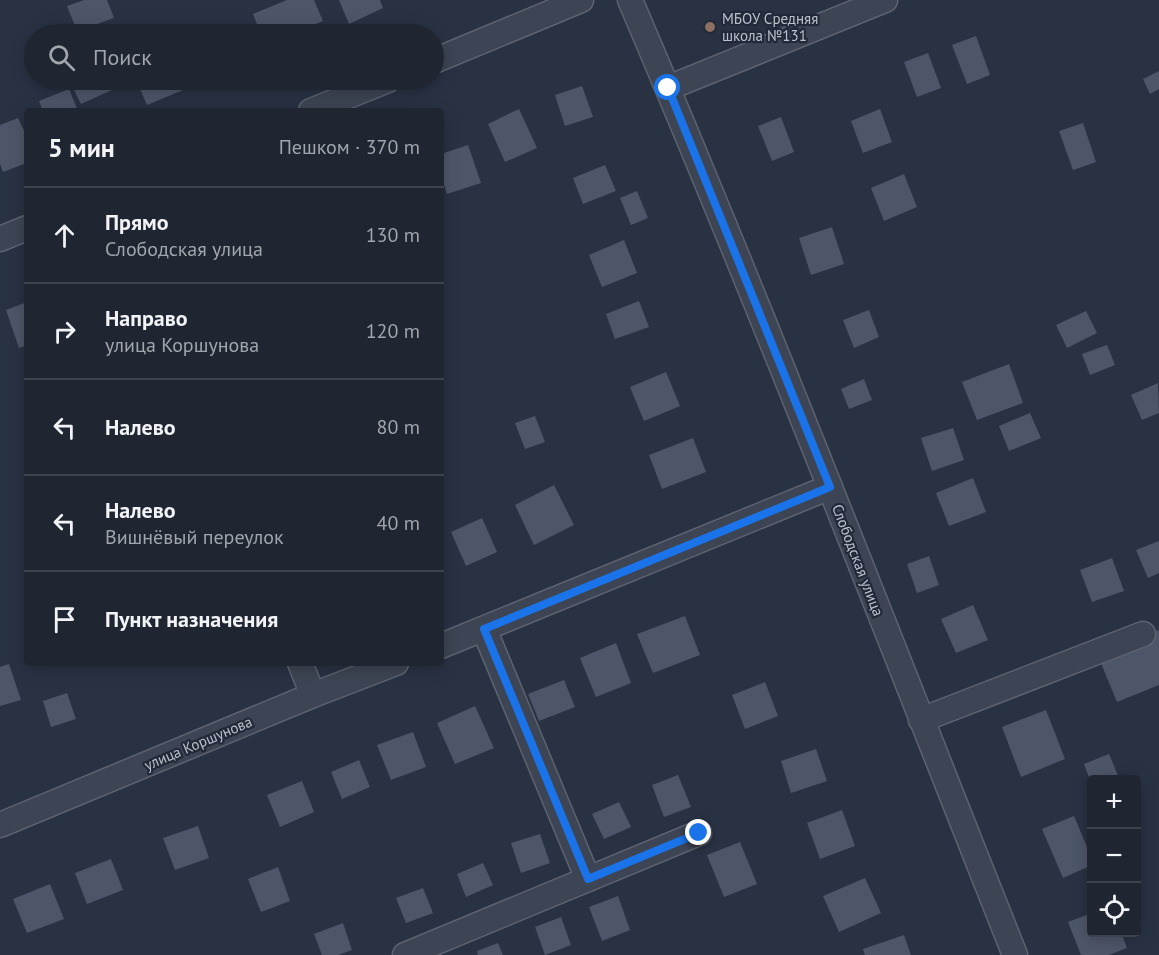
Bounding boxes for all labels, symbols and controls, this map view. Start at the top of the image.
place label: МБОУ Средняя школа №131 [722,9,818,45]
marker: МБОУ Средняя школа №131 [703,20,717,34]
search box [24,24,444,90]
icon: search [45,41,78,74]
text: Поиск [93,43,152,71]
route start [654,74,680,100]
text: 5 мин [48,131,115,164]
text: Пешком · 370 m [279,134,420,160]
text: Прямо [105,208,168,236]
icon: ahead [48,219,81,252]
text: 130 m [366,222,420,248]
text: Слободская улица [105,236,263,262]
text: Направо [105,304,188,332]
icon: right [48,315,81,348]
text: 120 m [366,318,420,344]
text: улица Коршунова [105,332,259,358]
icon: left [48,411,81,444]
text: Налево [105,413,176,441]
text: 80 m [377,414,420,440]
text: Налево [105,496,176,524]
street label: Слободская улица [828,501,888,619]
icon: left [48,507,81,540]
text: 40 m [377,510,420,536]
text: Вишнёвый переулок [105,524,284,550]
icon: arrive [48,603,81,636]
text: Пункт назначения [105,605,278,633]
street label: улица Коршунова [141,712,255,774]
map controls [1087,775,1141,937]
button: + [1087,775,1141,829]
route end [685,819,711,845]
button: − [1087,829,1141,883]
button: locate [1087,883,1141,937]

